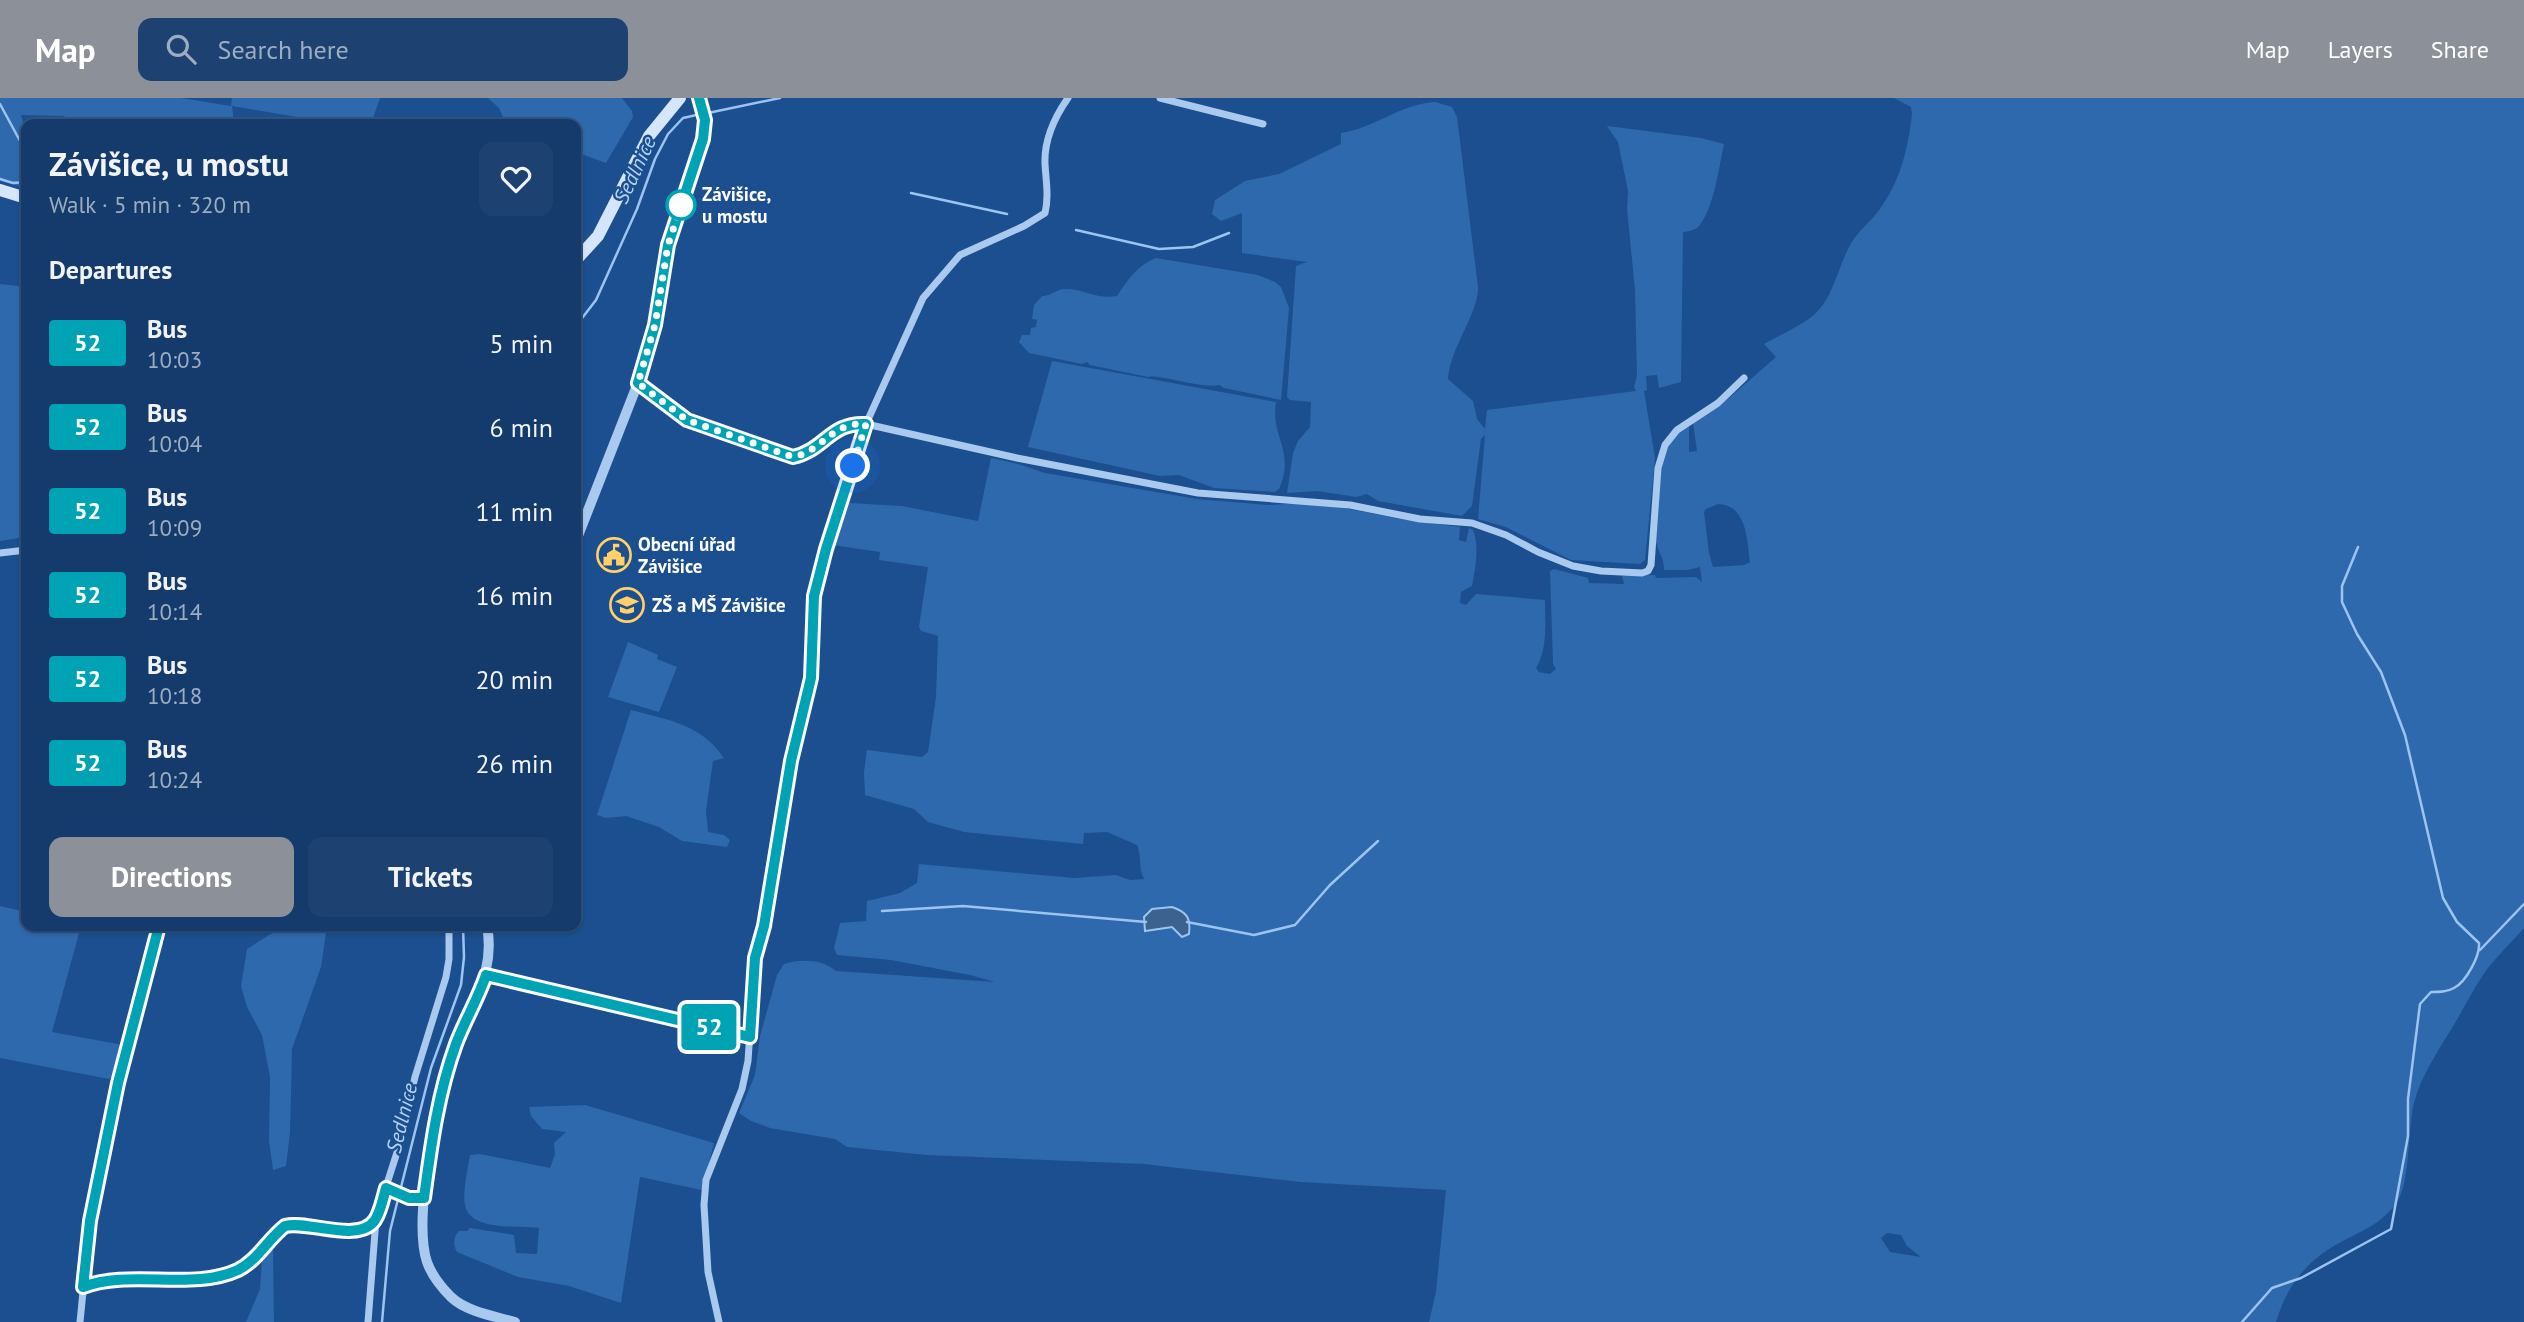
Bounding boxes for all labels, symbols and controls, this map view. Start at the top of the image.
search box [138,18,628,81]
text: Map [35,28,96,71]
icon: search [162,30,200,68]
text: Search here [218,33,349,66]
text: Map [2246,34,2290,65]
text: Layers [2328,34,2393,65]
text: Share [2431,34,2489,65]
water label: Sedlnice [607,132,662,208]
text: Závišice, u mostu [49,142,289,185]
button: heart [479,142,553,216]
place label: Závišice, u mostu [702,182,771,228]
text: Walk · 5 min · 320 m [49,190,251,219]
marker: Závišice, u mostu [666,190,696,220]
text: Departures [49,253,172,286]
text: Bus [147,312,187,345]
text: 52 [74,327,101,358]
text: 5 min [490,327,553,360]
text: 10:03 [147,345,202,374]
text: Bus [147,396,187,429]
text: 52 [74,411,101,442]
text: 6 min [490,411,553,444]
text: 10:04 [147,429,202,458]
your location [835,448,870,483]
text: Bus [147,480,187,513]
text: 52 [74,495,101,526]
text: 11 min [475,495,553,528]
text: 10:09 [147,513,202,542]
place label: Obecní úřad Závišice [638,532,736,578]
public building icon: Obecní úřad Závišice [595,536,633,574]
text: Bus [147,564,187,597]
text: 52 [74,579,101,610]
text: 16 min [475,579,553,612]
school or university icon: ZŠ a MŠ Závišice [608,586,646,624]
place label: ZŠ a MŠ Závišice [652,593,786,617]
text: 10:14 [147,597,202,626]
text: Bus [147,648,187,681]
text: 52 [74,663,101,694]
text: 20 min [475,663,553,696]
text: 10:18 [147,681,202,710]
text: Bus [147,732,187,765]
text: 52 [74,747,101,778]
text: 26 min [475,747,553,780]
text: 10:24 [147,765,202,794]
button: Directions [49,837,294,917]
button: Tickets [308,837,553,917]
line badge: 52 [678,1004,740,1050]
text: 52 [695,1011,723,1042]
water label: Sedlnice [380,1080,423,1156]

